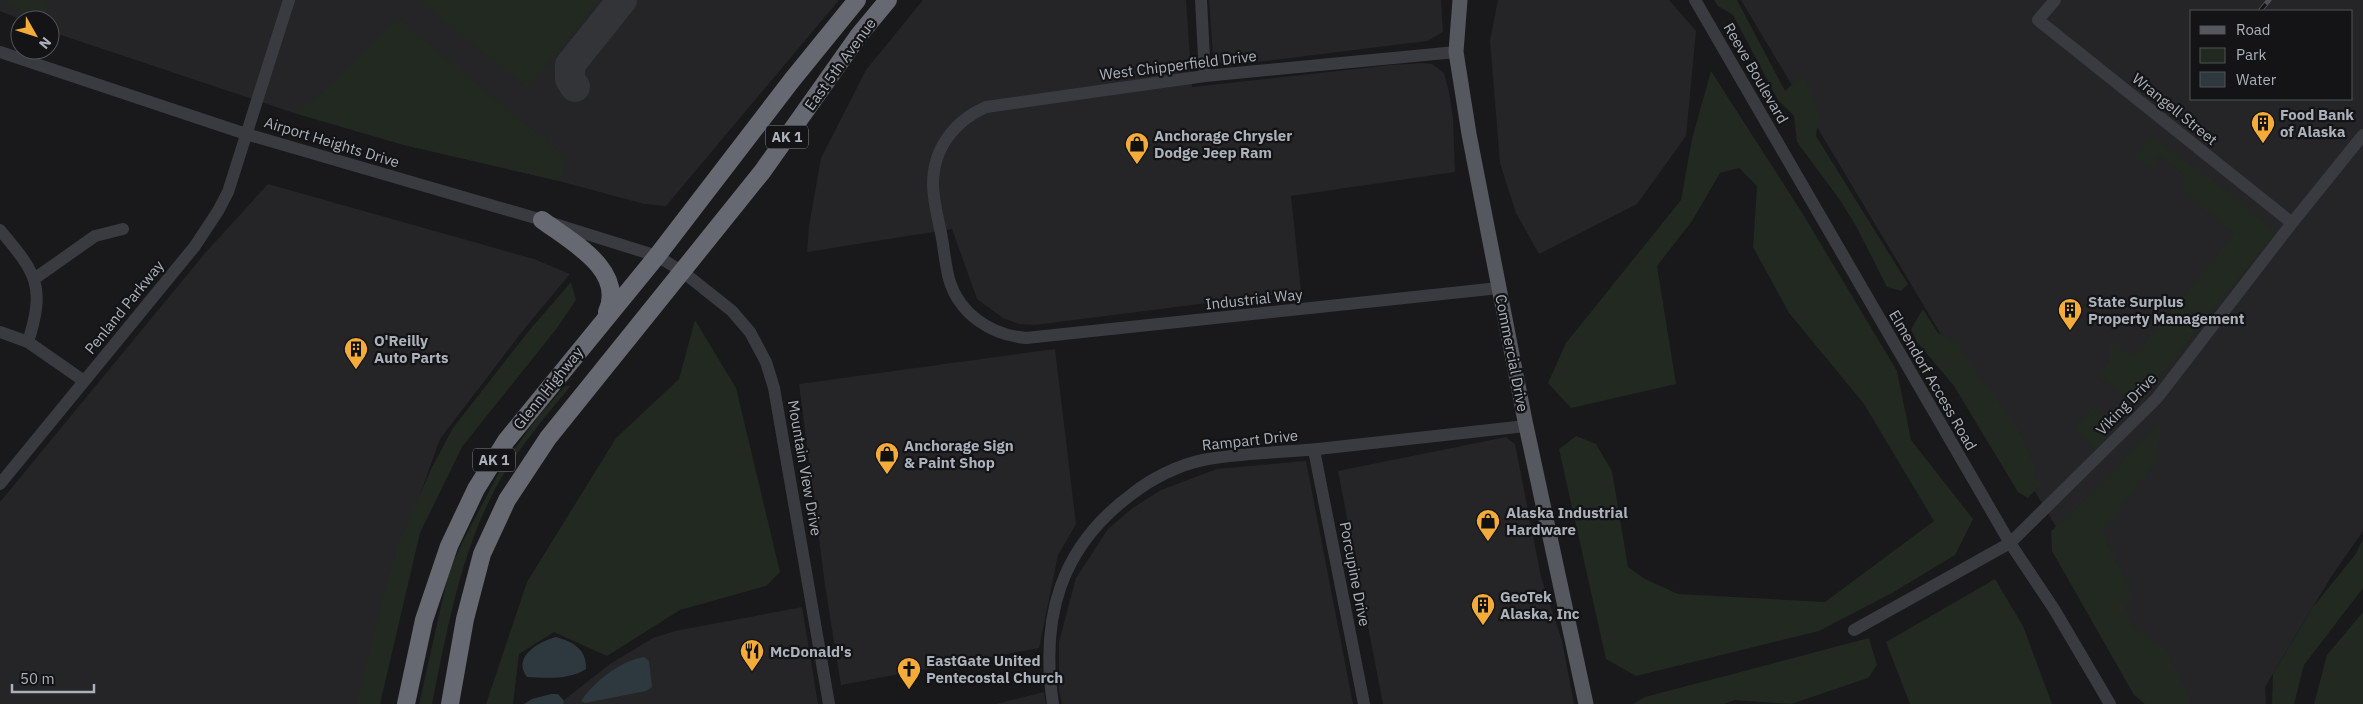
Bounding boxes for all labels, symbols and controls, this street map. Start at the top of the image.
north arrow [10,10,60,60]
legend [2190,10,2353,100]
street label: East 5th Avenue [800,14,880,114]
street label: Reeve Boulevard [1720,19,1792,127]
text: Road [2236,20,2271,39]
text: N [35,34,55,53]
text: Park [2236,45,2266,64]
street label: West Chipperfield Drive [1098,46,1258,84]
street label: Wrangell Street [2129,69,2221,149]
text: Water [2236,70,2277,89]
place label: Food Bank of Alaska [2280,105,2354,141]
building icon: Food Bank of Alaska [2250,110,2276,144]
street label: Airport Heights Drive [262,112,402,172]
road number: AK 1 [766,125,808,148]
place label: Anchorage Chrysler Dodge Jeep Ram [1154,126,1292,162]
shop icon: Anchorage Chrysler Dodge Jeep Ram [1124,131,1150,165]
street label: Penland Parkway [80,256,168,358]
street label: Industrial Way [1204,284,1304,314]
place label: State Surplus Property Management [2088,292,2245,328]
street label: Commercial Drive [1491,293,1533,413]
building icon: State Surplus Property Management [2057,297,2083,331]
street label: Elmendorf Access Road [1885,306,1981,454]
place label: O'Reilly Auto Parts [374,331,449,367]
building icon: O'Reilly Auto Parts [343,336,369,370]
street label: Glenn Highway [509,342,587,433]
street label: Viking Drive [2092,369,2160,439]
street label: Mountain View Drive [784,399,826,537]
street label: Rampart Drive [1201,426,1299,454]
place label: Anchorage Sign & Paint Shop [904,436,1014,472]
shop icon: Anchorage Sign & Paint Shop [874,441,900,475]
road number: AK 1 [473,448,515,472]
place label: Alaska Industrial Hardware [1506,503,1628,539]
shop icon: Alaska Industrial Hardware [1475,508,1501,542]
street label: Porcupine Drive [1336,520,1374,628]
place label: GeoTek Alaska, Inc [1500,587,1580,623]
building icon: GeoTek Alaska, Inc [1470,592,1496,626]
restaurant icon: McDonald's [739,638,765,672]
place label: McDonald's [770,642,852,661]
place label: EastGate United Pentecostal Church [926,651,1063,687]
church icon: EastGate United Pentecostal Church [896,656,922,690]
scale bar [12,662,95,694]
text: 50 m [20,669,55,688]

